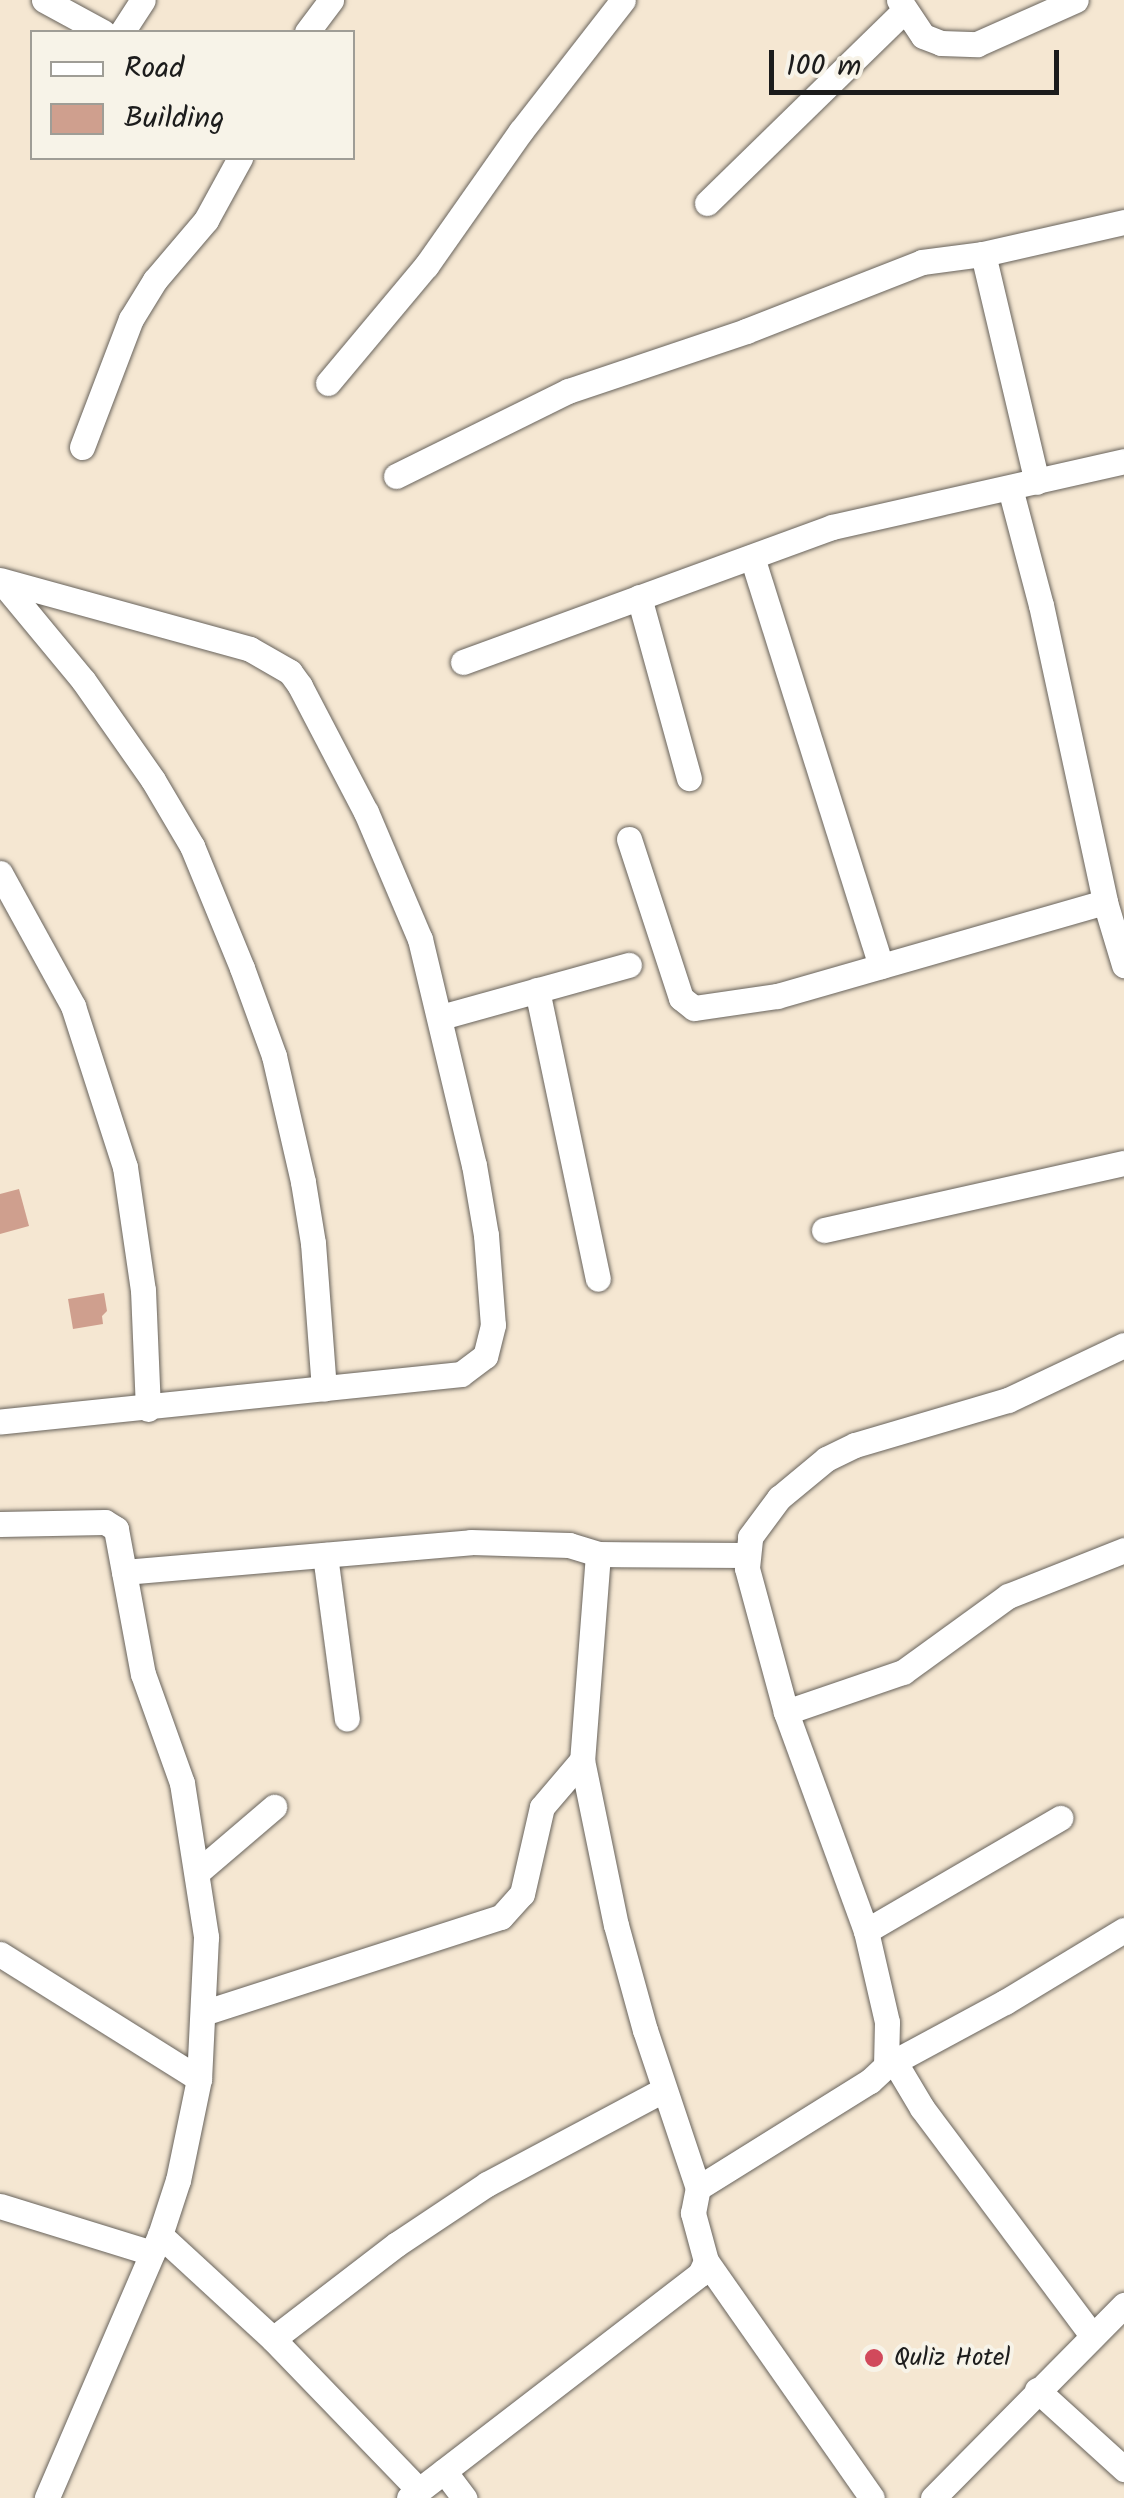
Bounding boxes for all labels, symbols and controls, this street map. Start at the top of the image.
legend [30,30,355,160]
scale bar [774,30,1064,92]
text: 100 m [786,43,861,91]
text: Road [124,45,184,93]
text: Building [124,95,224,143]
place label: Quliz Hotel [894,2343,1010,2373]
marker: Quliz Hotel [863,2347,885,2369]

